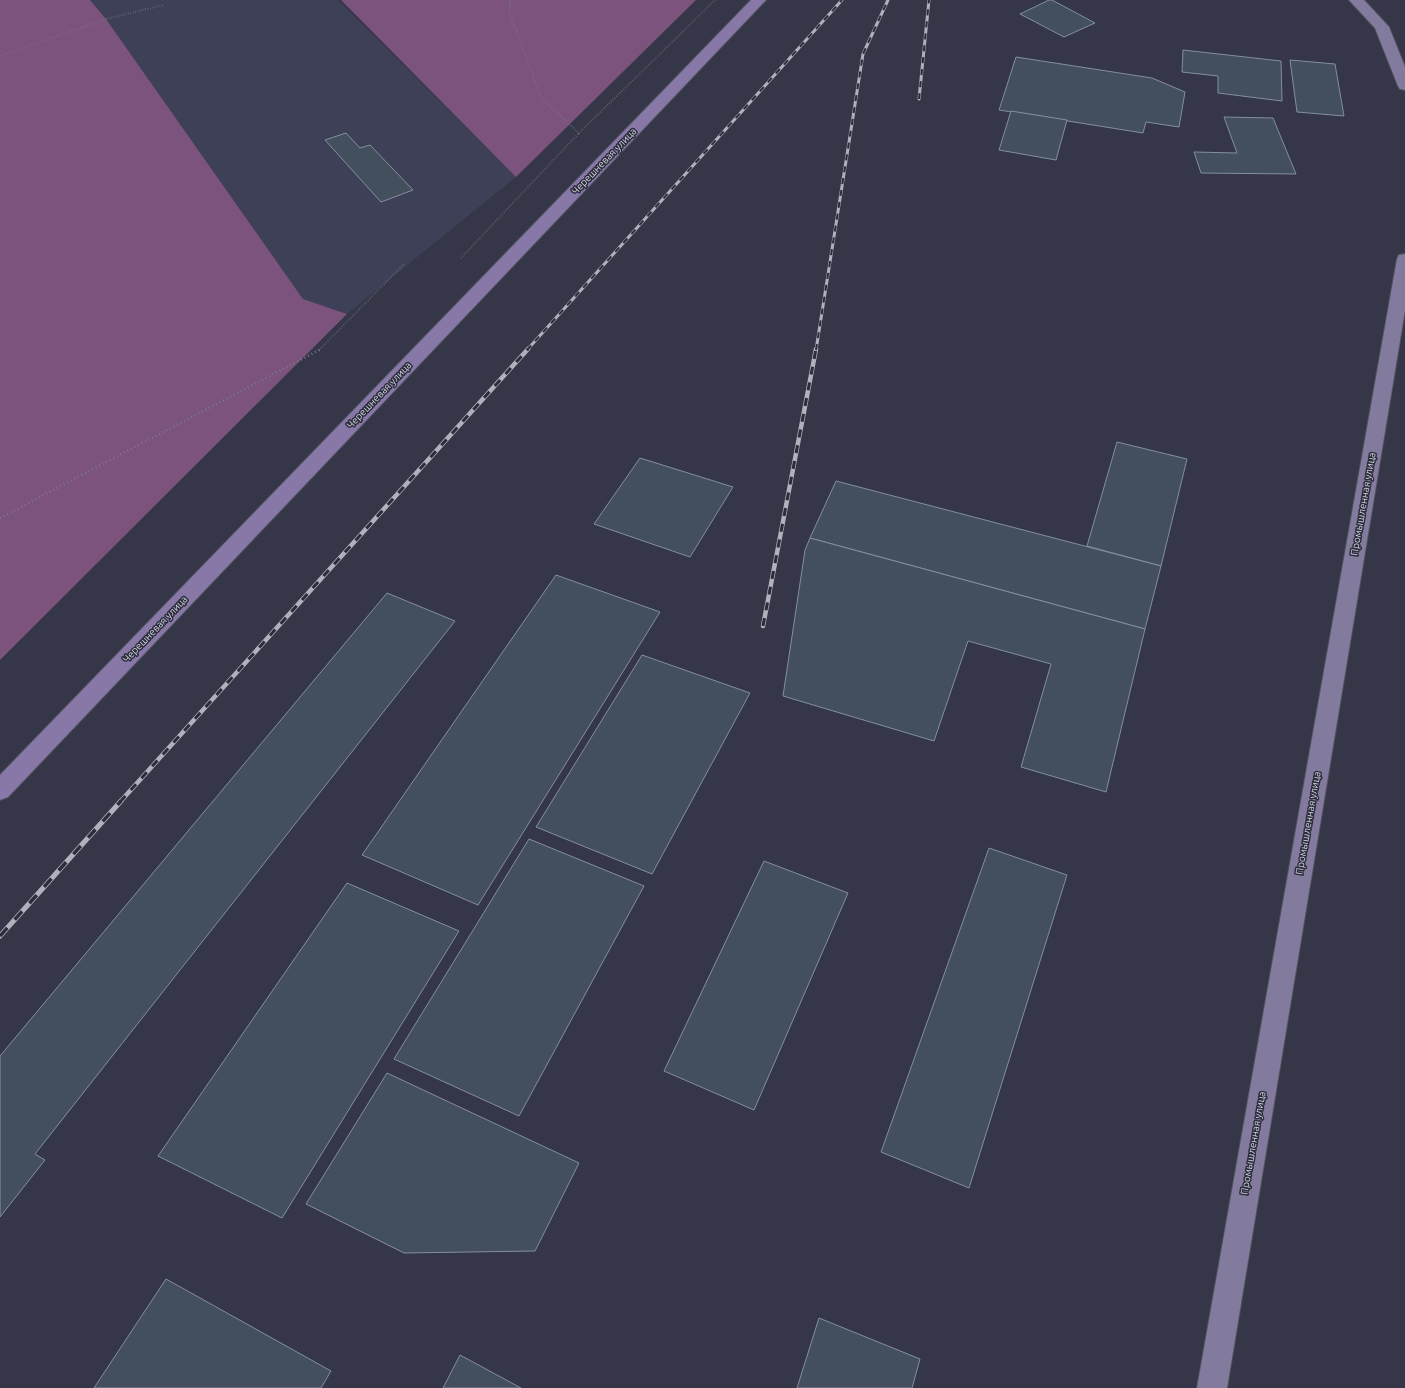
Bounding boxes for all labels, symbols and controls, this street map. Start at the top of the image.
street label: Черешневая улица [569,125,639,197]
street label: Черешневая улица [344,359,414,431]
street label: Промышленная улица [1348,452,1378,556]
street label: Черешневая улица [120,593,190,665]
street label: Промышленная улица [1293,771,1323,875]
street label: Промышленная улица [1238,1091,1268,1195]

